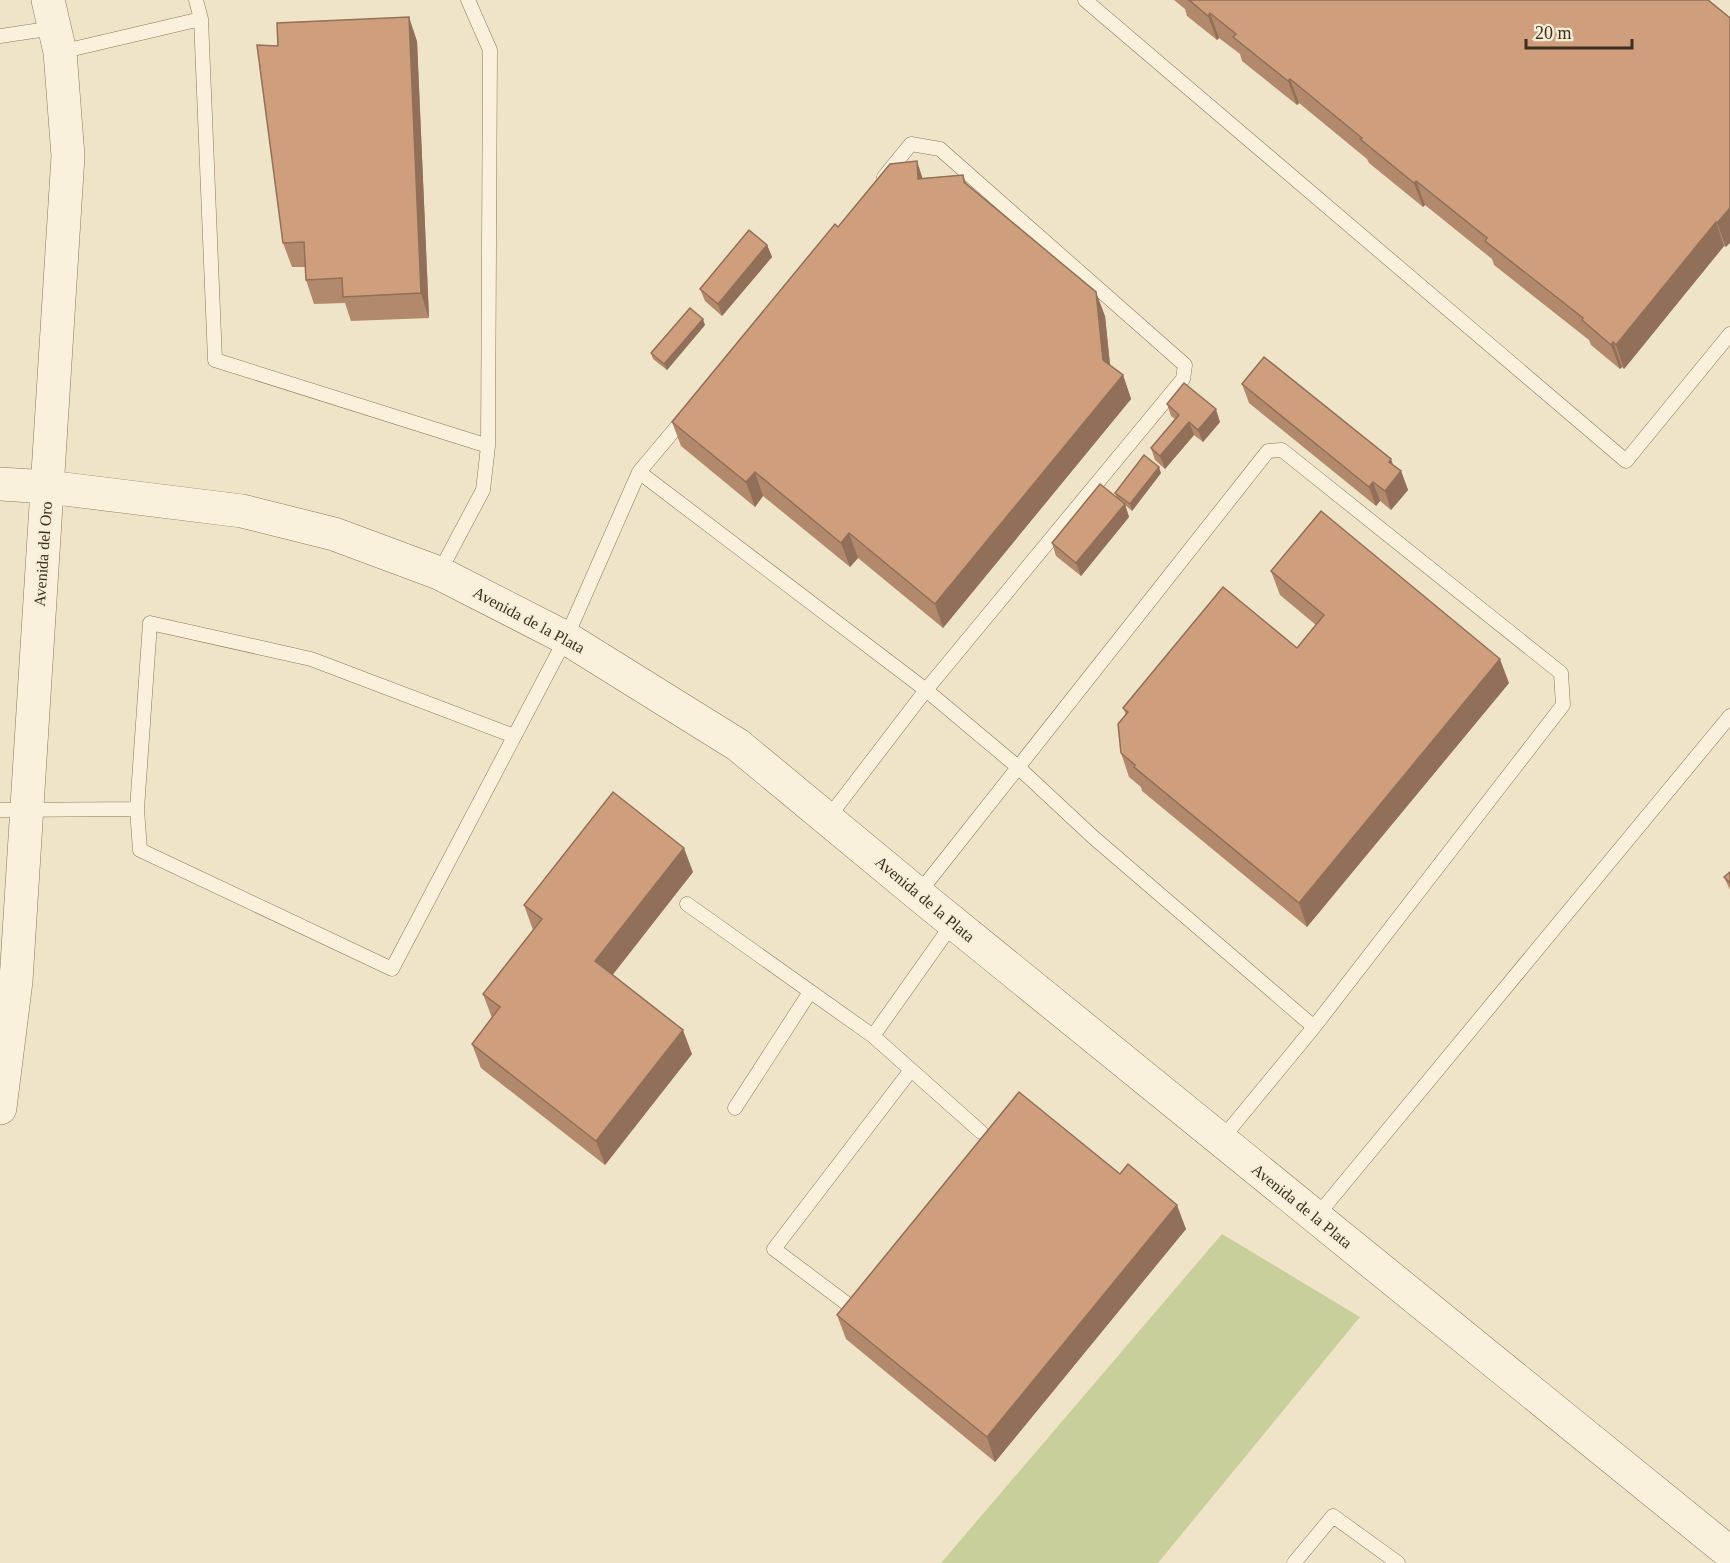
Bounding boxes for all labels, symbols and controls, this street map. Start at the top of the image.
scale bar [1526,12,1632,50]
text: 20 m [1535,23,1572,43]
street label: Avenida del Oro [31,501,55,607]
street label: Avenida de la Plata [470,583,588,657]
street label: Avenida de la Plata [872,853,978,945]
street label: Avenida de la Plata [1249,1160,1355,1252]

